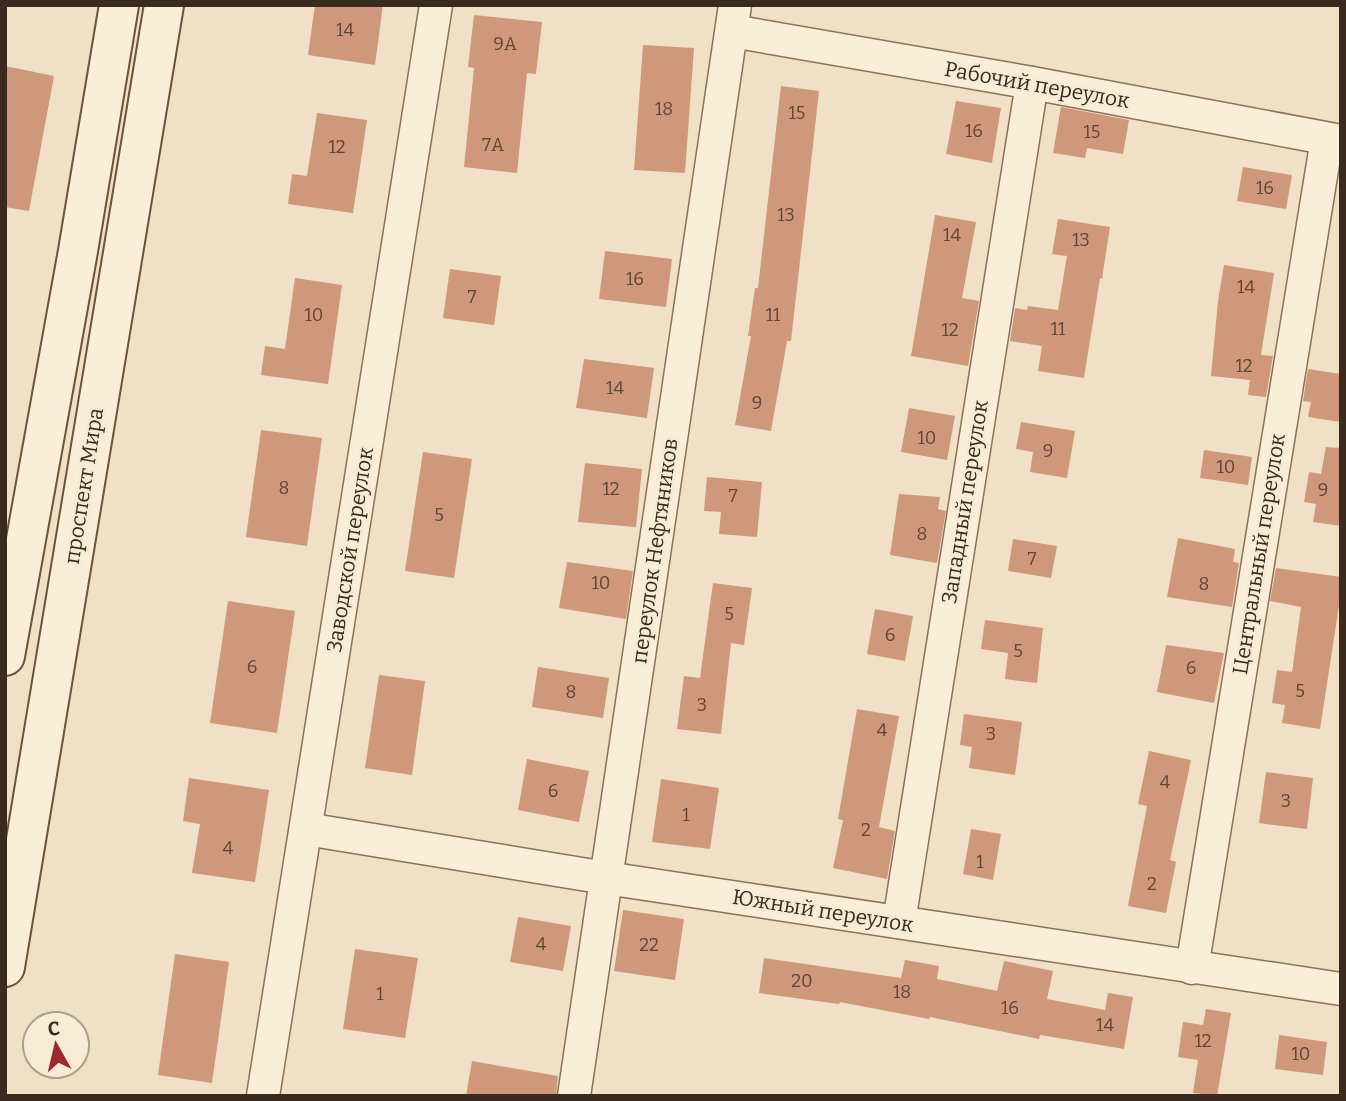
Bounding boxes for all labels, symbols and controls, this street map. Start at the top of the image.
house number: 14 [336,19,354,41]
house number: 9А [493,33,517,55]
street label: Рабочий переулок [942,56,1132,114]
house number: 18 [655,98,673,120]
house number: 15 [789,102,805,124]
house number: 16 [965,120,983,142]
house number: 15 [1084,121,1100,143]
house number: 7А [482,134,504,156]
house number: 12 [328,136,346,158]
house number: 16 [1256,177,1274,199]
house number: 13 [777,204,795,226]
house number: 14 [943,224,961,246]
house number: 13 [1072,229,1090,251]
house number: 16 [626,268,644,290]
house number: 14 [1237,276,1255,298]
house number: 7 [467,286,477,308]
house number: 10 [305,304,323,326]
house number: 11 [766,304,781,326]
house number: 11 [1051,318,1066,340]
house number: 12 [941,319,959,341]
house number: 12 [1235,355,1253,377]
house number: 14 [606,377,624,399]
house number: 9 [752,392,762,414]
street label: Западный переулок [936,398,994,606]
street label: проспект Мира [59,406,109,566]
house number: 10 [918,427,936,449]
street label: Центральный переулок [1227,431,1291,676]
street label: переулок Нефтяников [626,437,684,665]
house number: 9 [1043,440,1053,462]
street label: Заводской переулок [321,445,379,654]
house number: 10 [1217,456,1235,478]
house number: 8 [279,477,289,499]
house number: 12 [602,478,620,500]
house number: 9 [1318,479,1328,501]
house number: 7 [728,485,738,507]
house number: 5 [434,504,444,526]
house number: 8 [917,523,927,545]
house number: 7 [1027,548,1037,570]
house number: 10 [592,572,610,594]
house number: 8 [1199,573,1209,595]
house number: 5 [724,603,734,625]
house number: 6 [885,624,895,646]
house number: 5 [1013,640,1023,662]
house number: 6 [247,656,257,678]
house number: 6 [1186,657,1196,679]
house number: 5 [1295,680,1305,702]
house number: 8 [566,681,576,703]
house number: 3 [697,694,707,716]
house number: 4 [877,719,888,741]
house number: 3 [986,723,996,745]
house number: 4 [1160,771,1171,793]
house number: 6 [548,780,558,802]
house number: 3 [1281,790,1291,812]
house number: 1 [682,804,690,826]
house number: 2 [861,819,871,841]
house number: 4 [223,837,234,859]
house number: 1 [976,851,984,873]
house number: 2 [1147,873,1157,895]
street label: Южный переулок [731,884,916,938]
house number: 4 [536,933,547,955]
house number: 22 [639,934,659,956]
house number: 20 [791,970,813,992]
house number: 18 [893,981,911,1003]
house number: 1 [376,983,384,1005]
house number: 16 [1001,997,1019,1019]
north arrow [21,1010,91,1080]
house number: 14 [1096,1014,1114,1036]
text: С [46,1016,61,1041]
house number: 12 [1194,1030,1212,1052]
house number: 10 [1292,1043,1310,1065]

